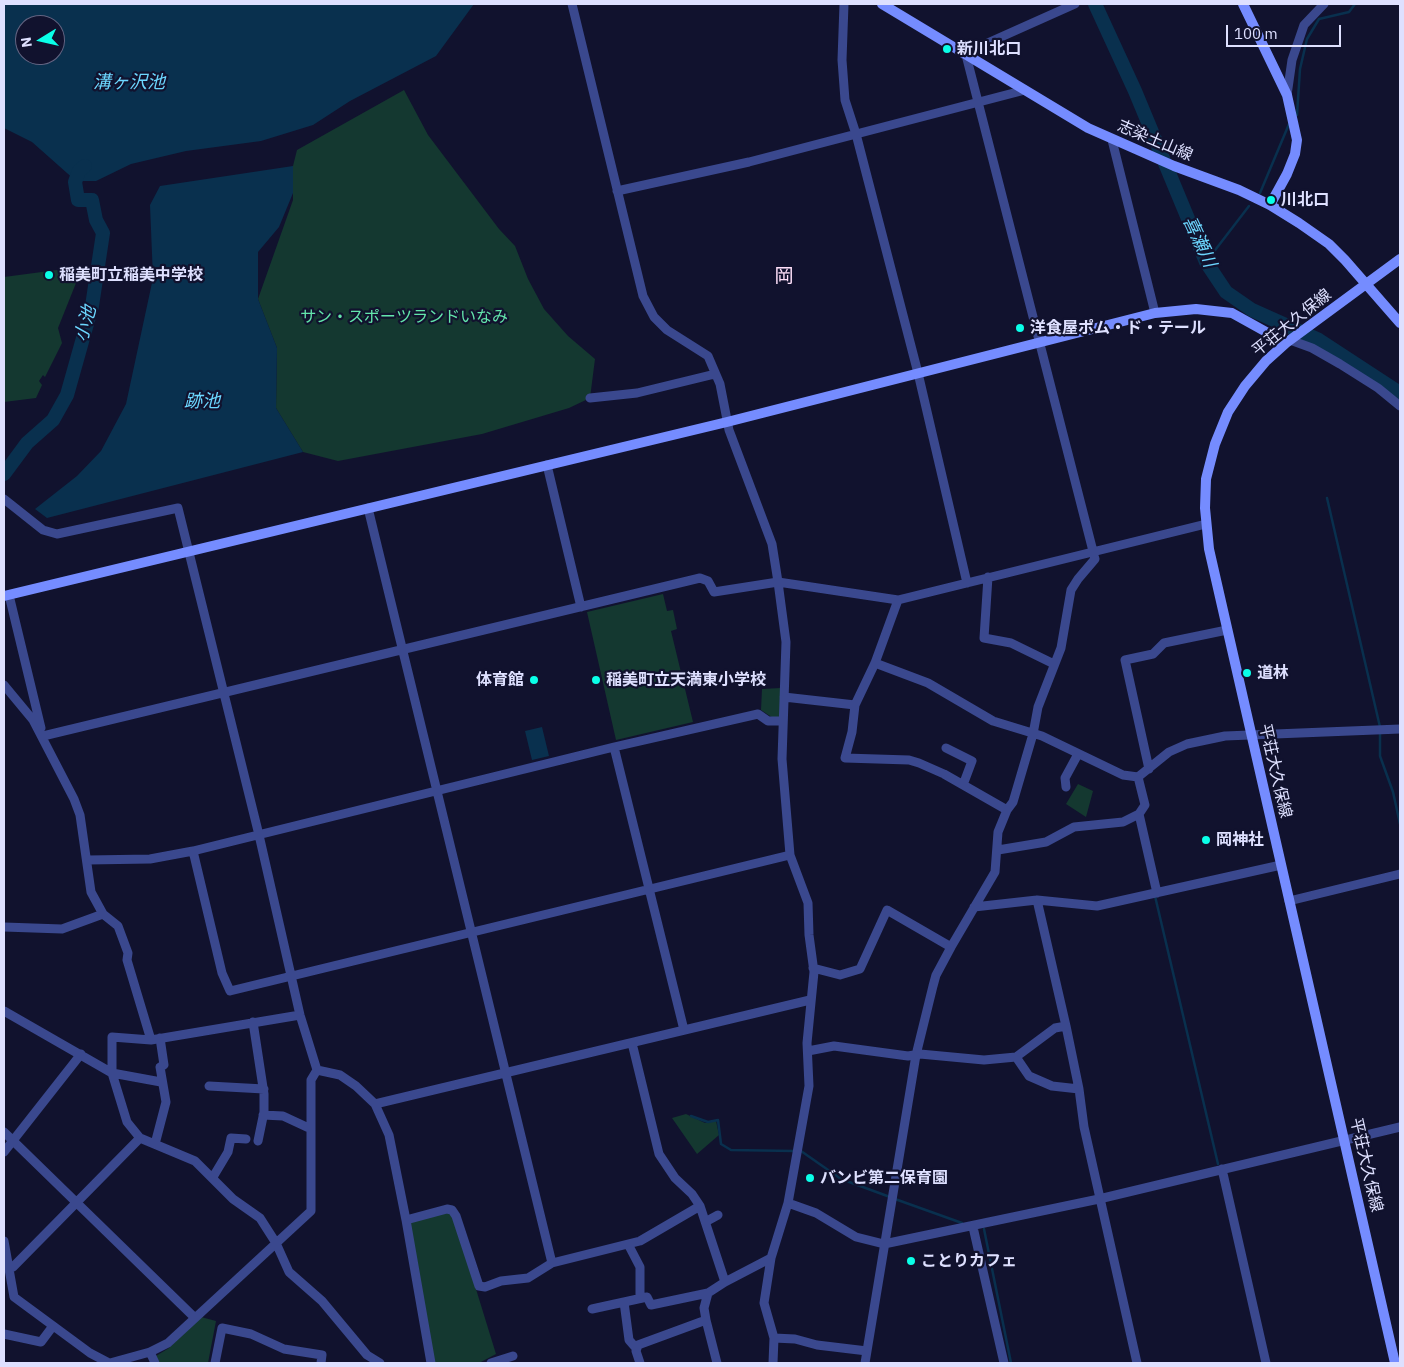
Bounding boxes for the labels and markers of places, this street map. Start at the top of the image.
place label: 新川北口 [957,39,1021,59]
marker: 新川北口 [941,43,953,55]
place label: 川北口 [1281,190,1329,210]
marker: 川北口 [1265,194,1277,206]
place label: 稲美町立稲美中学校 [59,265,203,285]
marker: 稲美町立稲美中学校 [43,269,55,281]
place label: 洋食屋ポム・ド・テール [1030,318,1206,338]
marker: 洋食屋ポム・ド・テール [1014,322,1026,334]
place label: 道林 [1257,663,1289,683]
marker: 道林 [1241,667,1253,679]
place label: 体育館 [476,670,524,690]
place label: 稲美町立天満東小学校 [606,670,766,690]
marker: 体育館 [528,674,540,686]
marker: 稲美町立天満東小学校 [590,674,602,686]
place label: 岡神社 [1216,830,1264,850]
marker: 岡神社 [1200,834,1212,846]
place label: バンビ第二保育園 [820,1168,948,1188]
marker: バンビ第二保育園 [804,1172,816,1184]
place label: ことりカフェ [921,1251,1017,1271]
marker: ことりカフェ [905,1255,917,1267]

